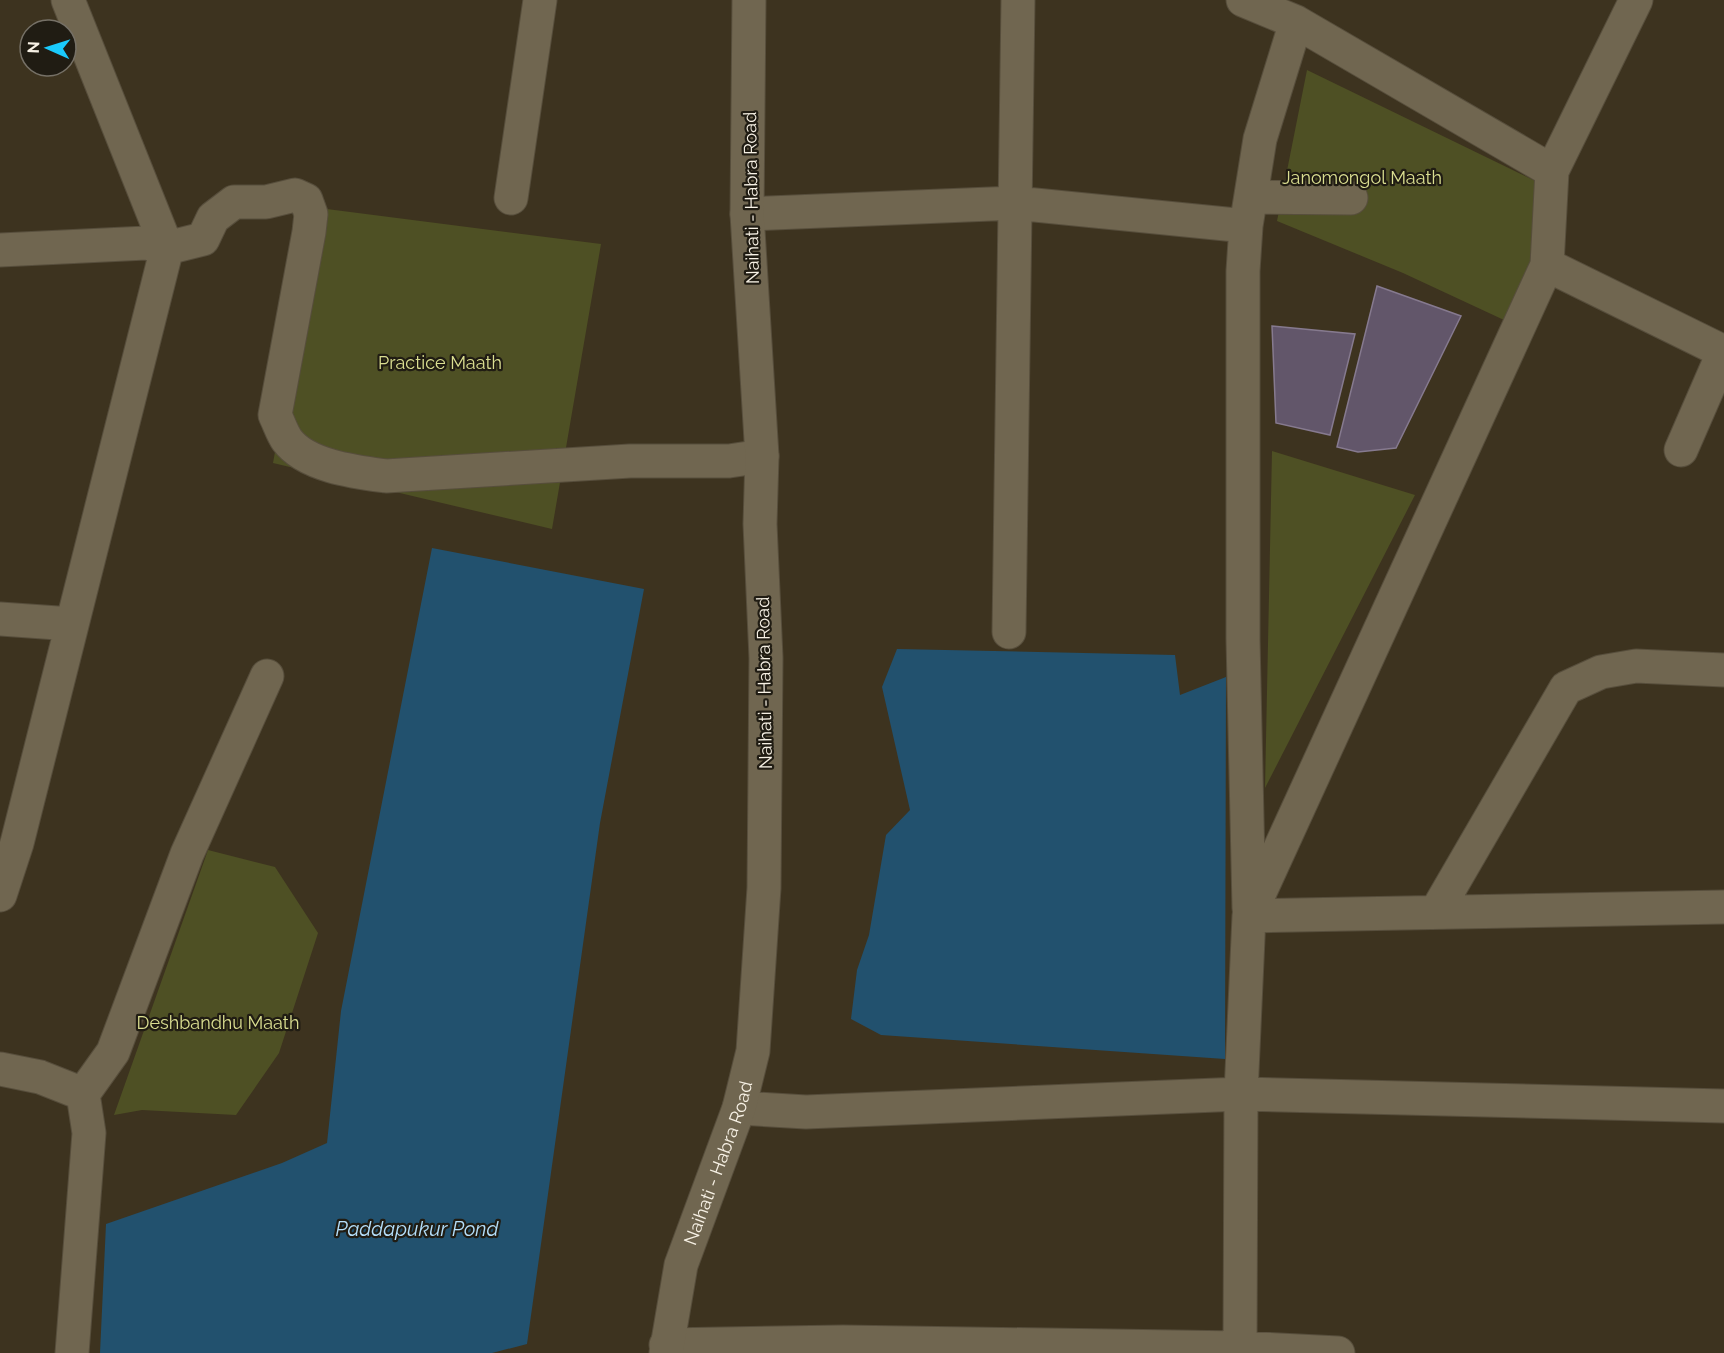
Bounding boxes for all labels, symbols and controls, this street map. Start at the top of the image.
north arrow [18,18,78,78]
text: N [24,41,43,54]
street label: Naihati - Habra Road [739,112,763,284]
park label: Janomongol Maath [1282,167,1442,188]
park label: Practice Maath [378,352,502,373]
street label: Naihati - Habra Road [752,597,776,769]
park label: Deshbandhu Maath [137,1012,299,1033]
street label: Naihati - Habra Road [679,1079,756,1248]
water label: Paddapukur Pond [335,1217,500,1241]

